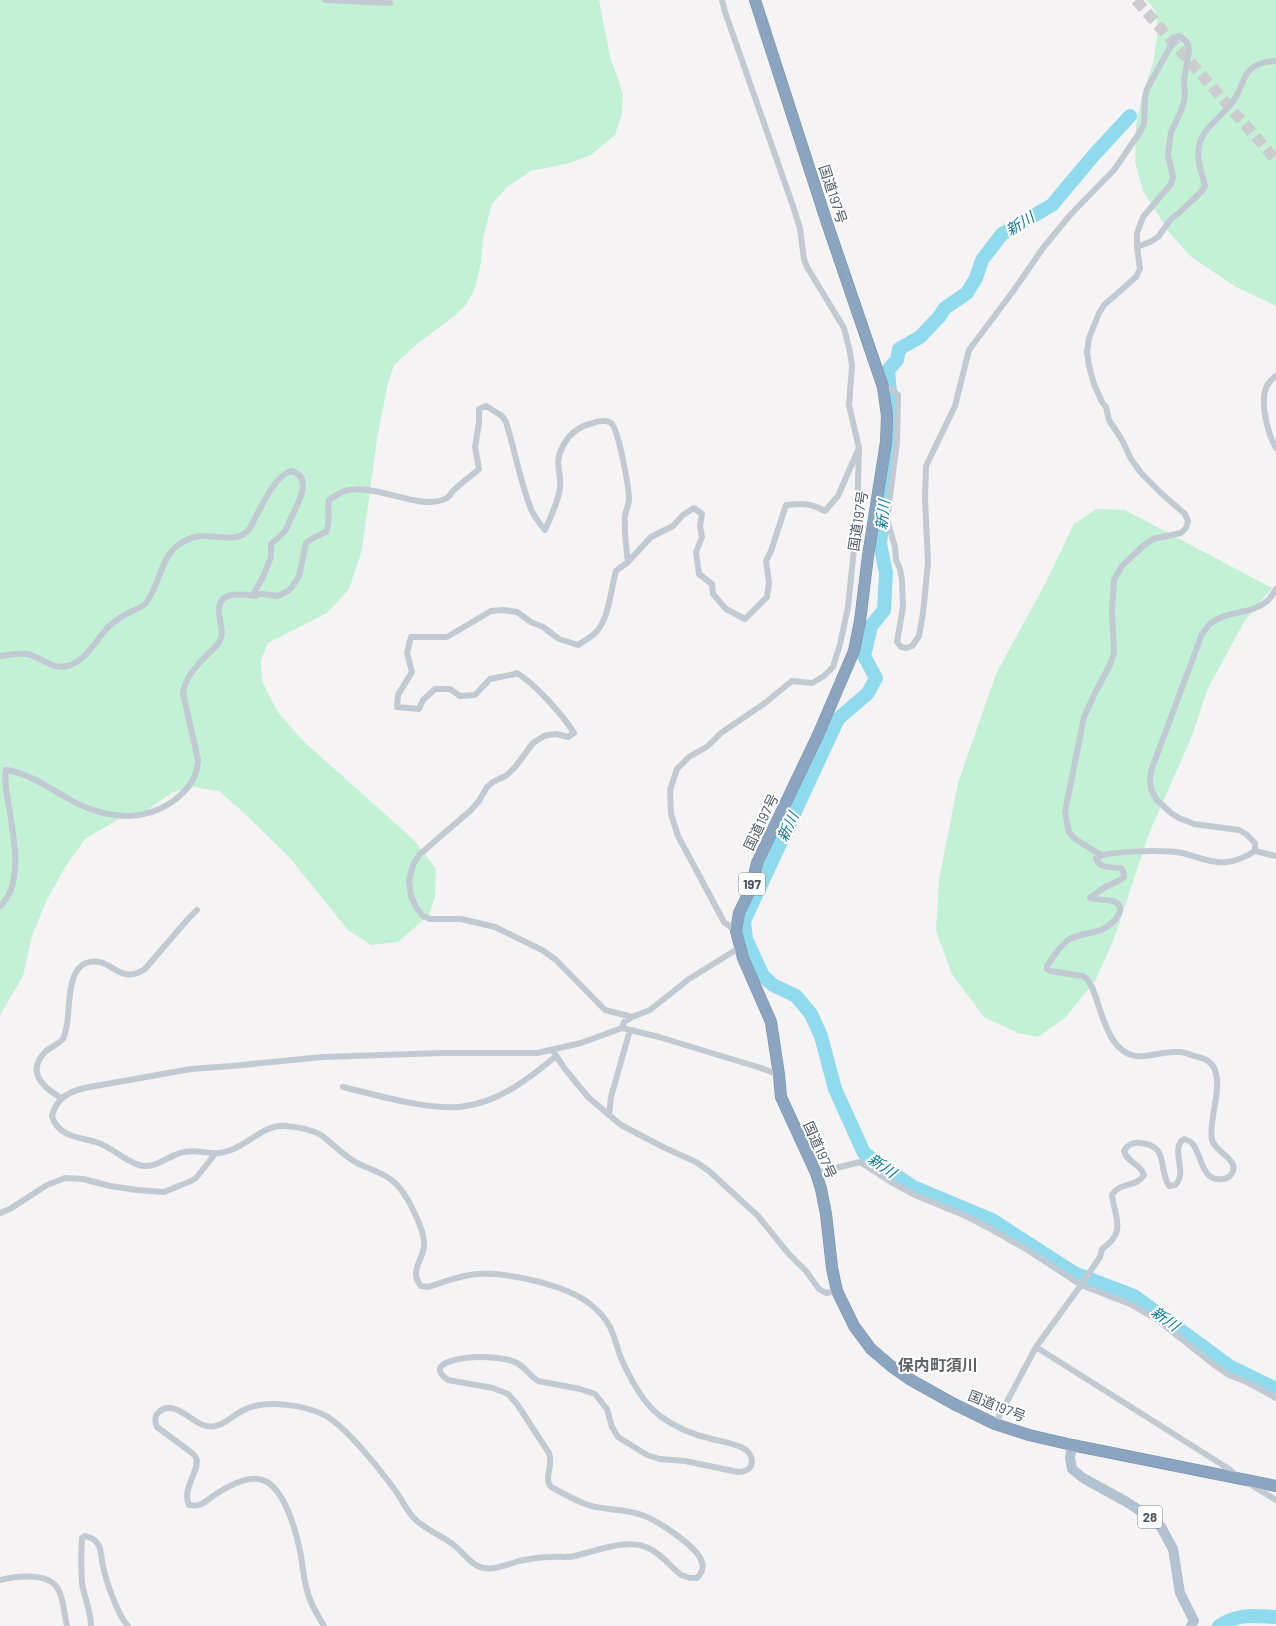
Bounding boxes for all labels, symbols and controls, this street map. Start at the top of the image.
street label: 国道197号 [816,162,851,225]
water label: 新川 [1002,207,1039,239]
street label: 国道197号 [844,490,871,552]
water label: 新川 [871,497,893,531]
street label: 国道197号 [740,791,782,853]
water label: 新川 [773,807,802,844]
road number: 197 [739,873,765,895]
street label: 国道197号 [800,1119,841,1181]
water label: 新川 [865,1149,902,1182]
water label: 新川 [1148,1302,1185,1335]
district label: 保内町須川 [898,1355,978,1374]
street label: 国道197号 [966,1386,1029,1425]
road number: 28 [1138,1506,1162,1528]

